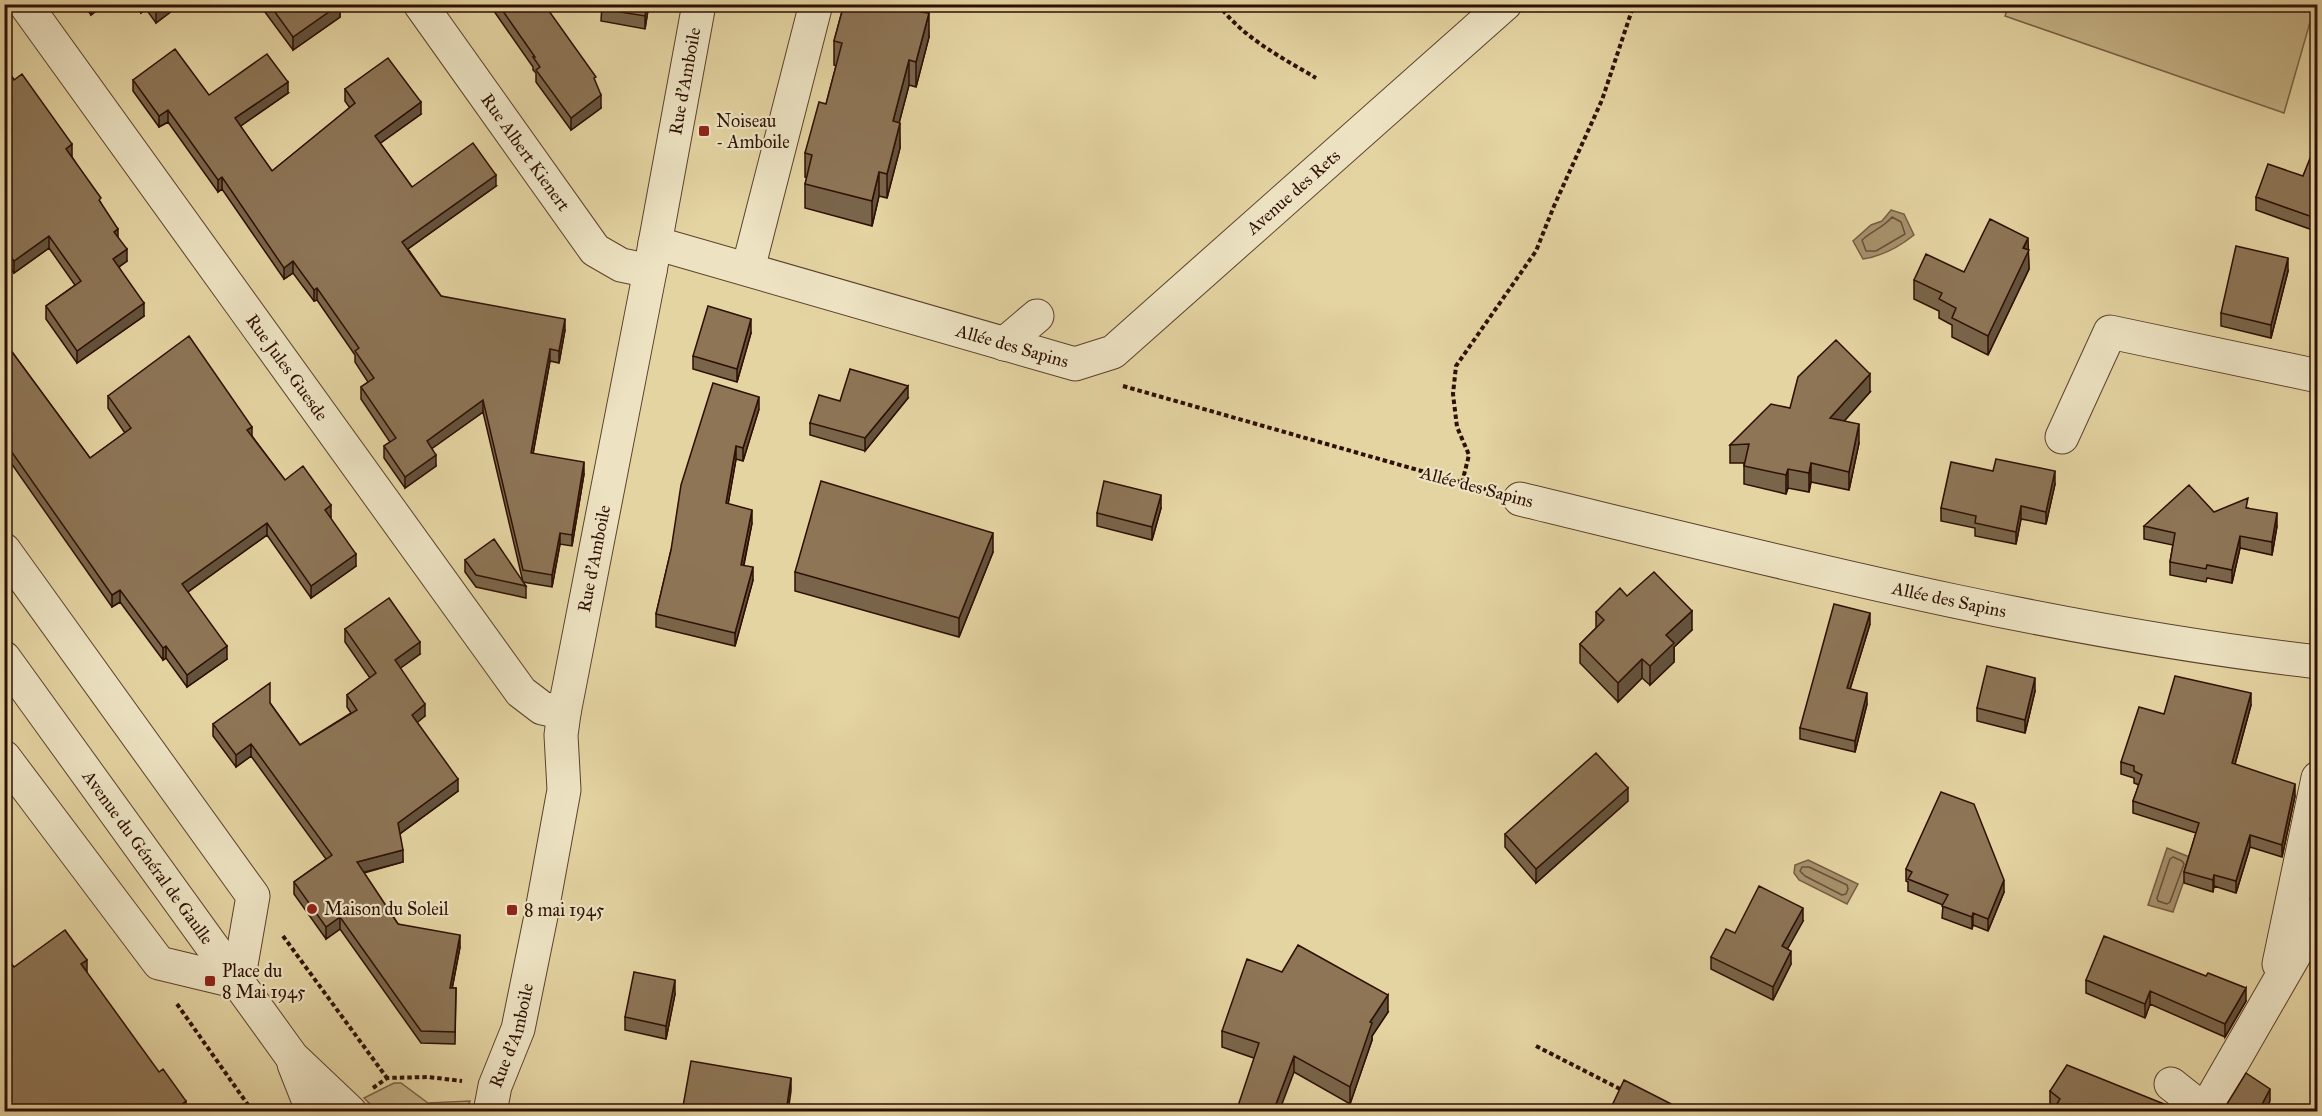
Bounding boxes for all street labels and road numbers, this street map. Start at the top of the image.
street label: Rue d'Amboile [664,26,705,137]
street label: Rue Albert Kienert [476,89,575,216]
street label: Avenue des Rets [1241,145,1345,240]
street label: Rue Jules Guesde [241,310,333,425]
street label: Allée des Sapins [953,319,1071,373]
street label: Allée des Sapins [1417,461,1536,513]
street label: Rue d'Amboile [573,503,615,614]
street label: Allée des Sapins [1889,577,2008,622]
street label: Avenue du Général de Gaulle [77,765,218,949]
street label: Rue d'Amboile [484,981,538,1091]

